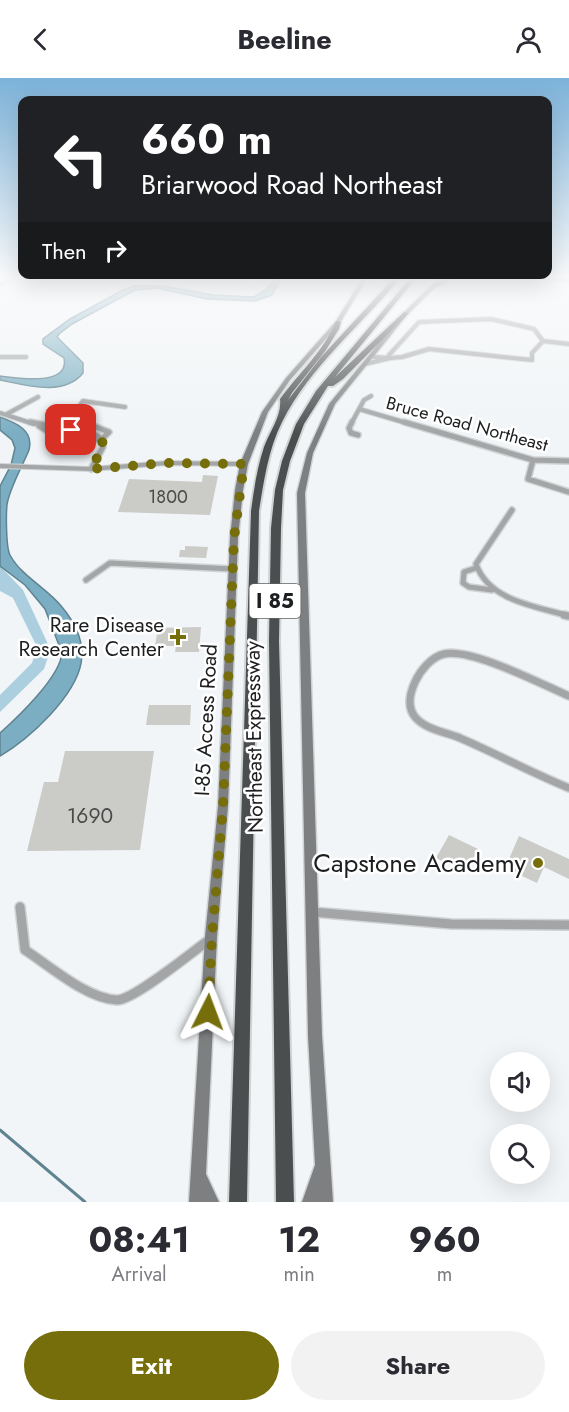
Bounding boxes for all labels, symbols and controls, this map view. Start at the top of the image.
text: Beeline [237,20,332,59]
icon: back [24,23,57,56]
icon: person [512,23,545,56]
text: 660 m [141,109,272,170]
icon: left [42,120,120,198]
text: Briarwood Road Northeast [141,165,443,204]
icon: right [99,234,132,267]
text: Then [42,235,87,267]
street label: Bruce Road Northeast [383,390,551,458]
pin [45,404,96,455]
icon: arrive [54,413,87,446]
house number: 1800 [148,484,188,510]
road number: I 85 [250,584,300,618]
place label: Rare Disease Research Center [19,610,165,664]
marker: Rare Disease Research Center [169,628,187,646]
street label: Northeast Expressway [237,640,271,833]
street label: I-85 Access Road [187,643,225,797]
house number: 1690 [67,801,113,831]
place label: Capstone Academy [313,844,527,882]
marker: Capstone Academy [531,856,545,870]
position arrow [176,980,240,1044]
map controls [490,1052,550,1184]
button: sound [490,1052,550,1112]
button: search [490,1124,550,1184]
text: 08:41 [88,1213,190,1265]
text: 12 [278,1213,320,1265]
text: 960 [409,1213,481,1265]
text: Arrival [112,1260,167,1289]
text: min [284,1260,315,1289]
text: m [437,1260,452,1289]
button: Exit [24,1331,279,1400]
button: Share [291,1331,545,1400]

